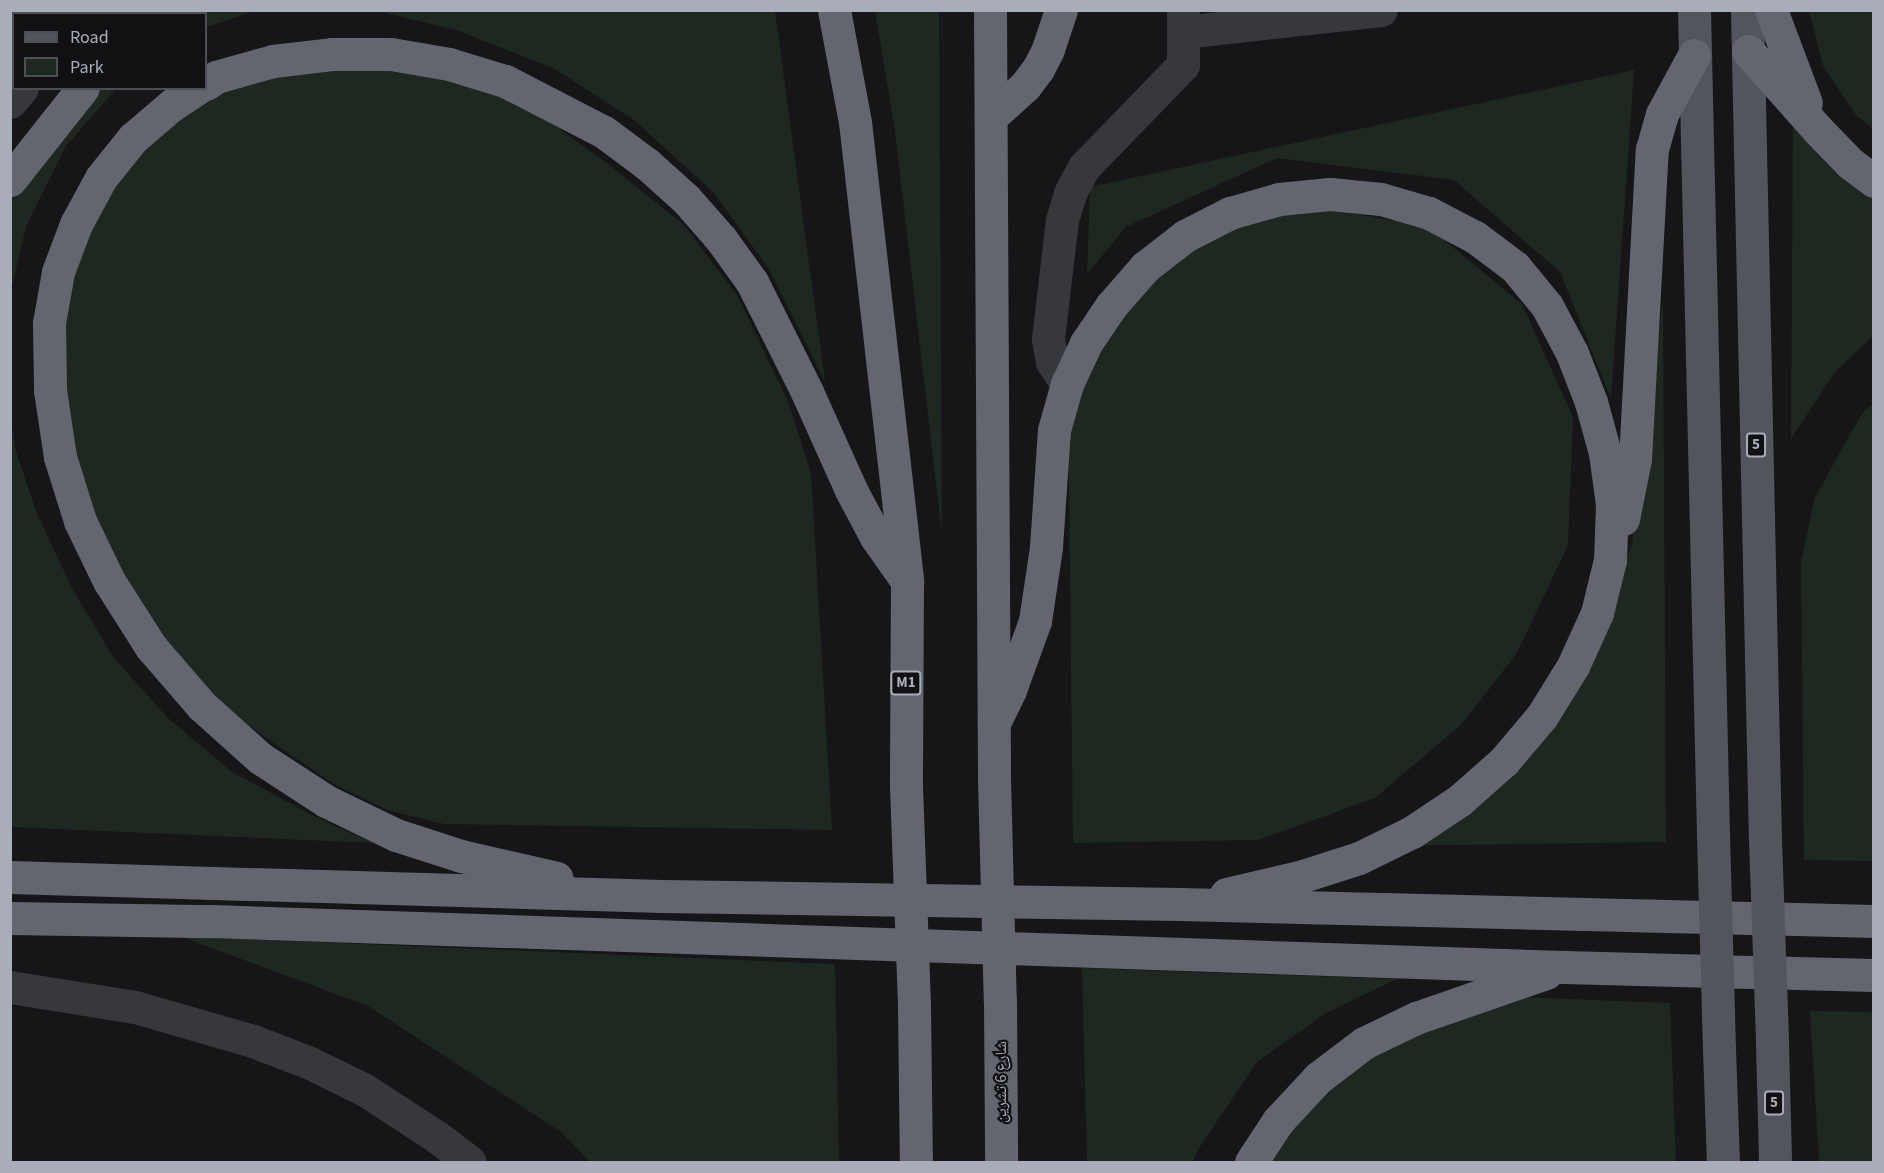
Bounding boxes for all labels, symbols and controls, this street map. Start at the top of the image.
legend [12,12,207,90]
text: Road [70,25,109,50]
text: Park [70,55,104,80]
road number: 5 [1746,433,1766,457]
road number: M1 [890,671,922,695]
street label: شارع 6 تشرين [991,1041,1011,1123]
road number: 5 [1764,1091,1784,1115]

